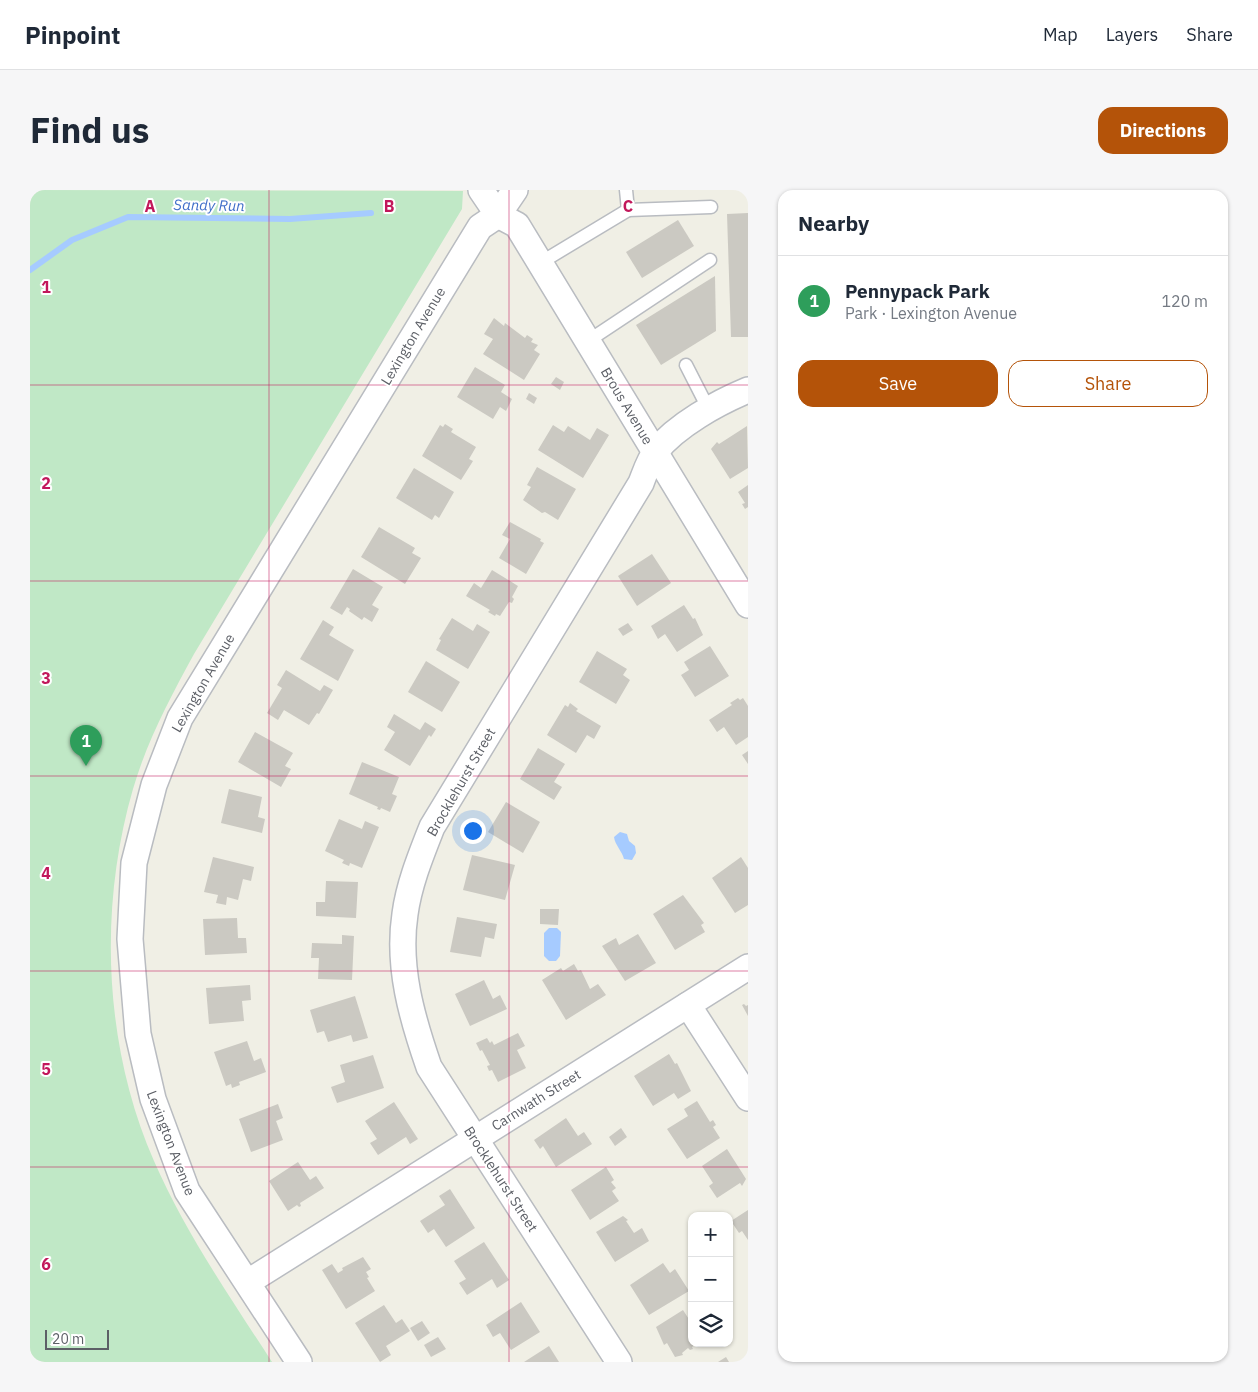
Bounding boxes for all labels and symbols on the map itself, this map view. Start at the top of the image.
water label: Sandy Run [173,195,245,215]
text: A [145,196,156,216]
text: B [384,196,395,216]
text: C [623,196,633,216]
text: 1 [41,277,51,297]
street label: Lexington Avenue [377,284,449,388]
street label: Brous Avenue [597,364,657,448]
text: 2 [41,473,51,493]
street label: Lexington Avenue [167,630,239,736]
text: 3 [41,668,51,688]
street label: Brocklehurst Street [423,724,499,839]
pin: 1 [70,725,102,766]
your location [460,818,486,844]
text: 4 [41,863,51,883]
text: 5 [41,1059,51,1079]
street label: Carnwath Street [488,1065,584,1135]
street label: Lexington Avenue [143,1088,199,1198]
street label: Brocklehurst Street [460,1123,542,1235]
text: 6 [41,1254,51,1274]
scale bar [45,1327,109,1350]

